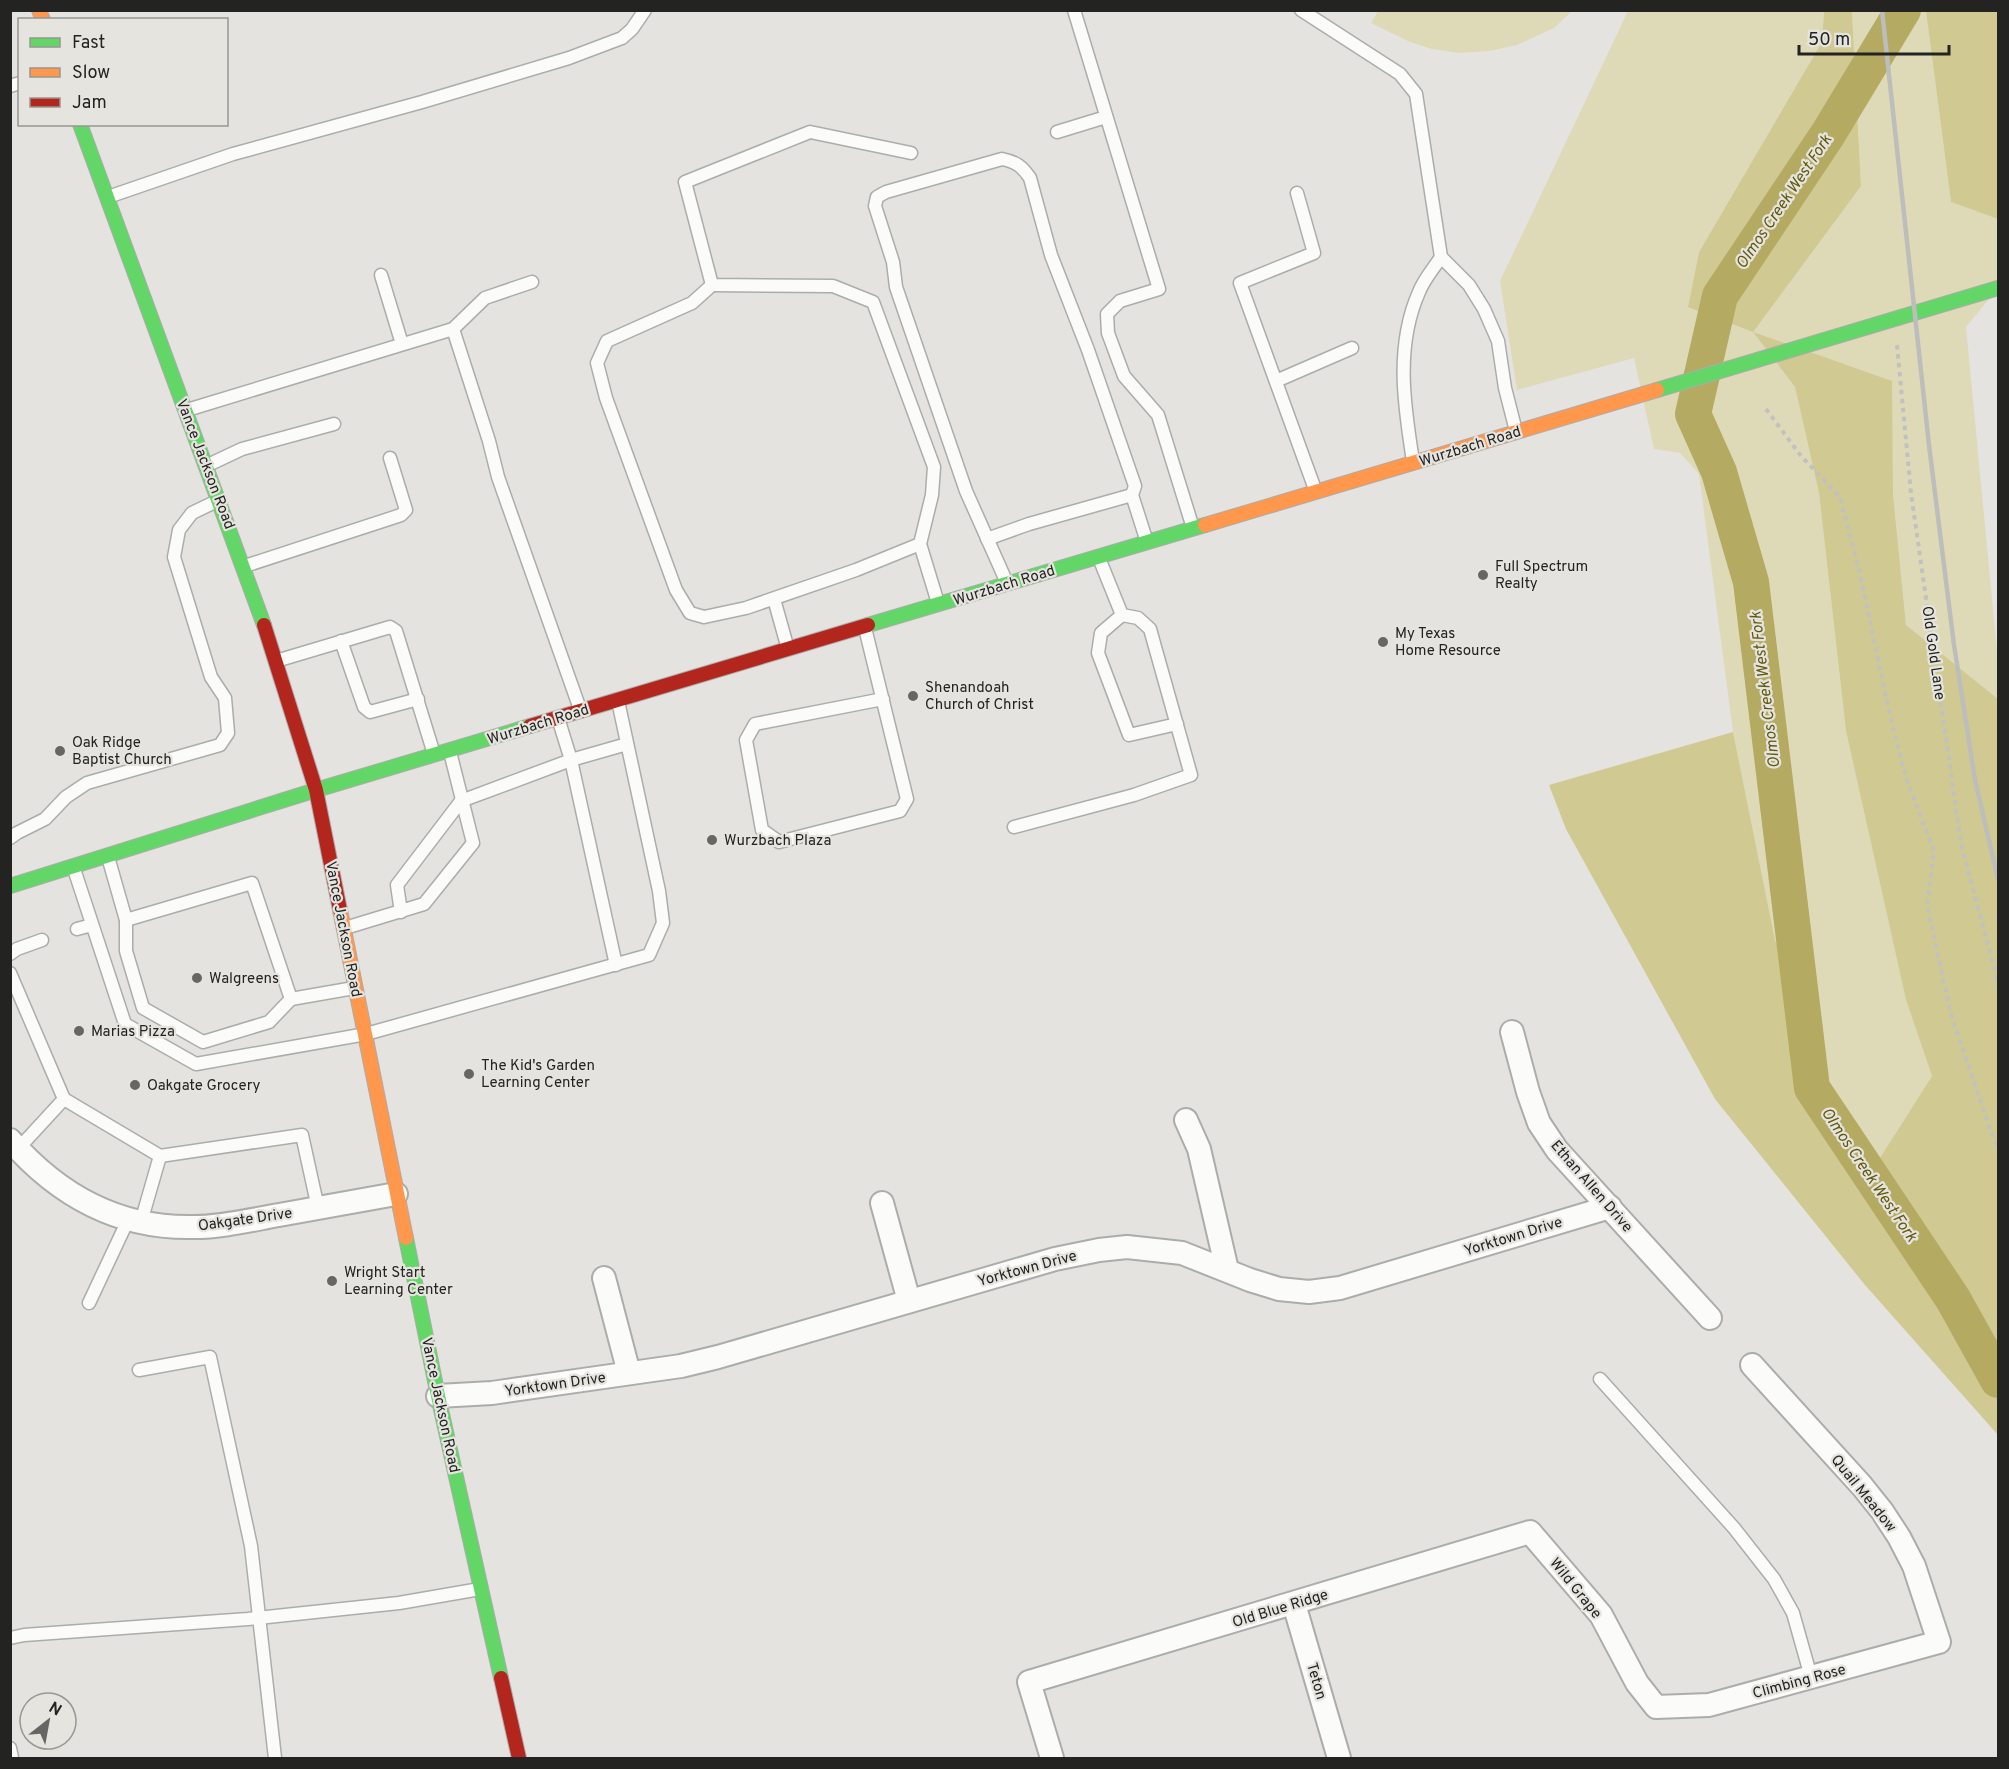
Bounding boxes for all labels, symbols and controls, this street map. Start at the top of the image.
legend [18,18,228,126]
scale bar [1799,18,1949,56]
text: 50 m [1808,29,1850,52]
text: Fast [72,32,105,55]
text: Slow [72,62,110,85]
text: Jam [72,92,107,115]
water label: Olmos Creek West Fork [1732,130,1838,273]
street label: Vance Jackson Road [171,397,238,532]
street label: Wurzbach Road [1417,423,1524,472]
place label: Full Spectrum Realty [1495,558,1588,594]
street label: Wurzbach Road [951,562,1058,611]
marker: Full Spectrum Realty [1476,568,1490,582]
street label: Old Gold Lane [1917,605,1949,701]
water label: Olmos Creek West Fork [1746,609,1786,769]
place label: My Texas Home Resource [1395,625,1501,661]
marker: My Texas Home Resource [1376,635,1390,649]
place label: Shenandoah Church of Christ [925,679,1034,715]
marker: Shenandoah Church of Christ [906,689,920,703]
street label: Wurzbach Road [485,701,592,750]
place label: Oak Ridge Baptist Church [72,734,172,770]
marker: Oak Ridge Baptist Church [53,744,67,758]
place label: Wurzbach Plaza [724,832,831,851]
marker: Wurzbach Plaza [705,833,719,847]
street label: Vance Jackson Road [320,860,365,999]
place label: Walgreens [209,970,279,989]
marker: Walgreens [190,971,204,985]
place label: Marias Pizza [91,1023,175,1042]
marker: Marias Pizza [72,1024,86,1038]
place label: The Kid's Garden Learning Center [481,1057,595,1093]
marker: The Kid's Garden Learning Center [462,1067,476,1081]
place label: Oakgate Grocery [147,1077,261,1096]
marker: Oakgate Grocery [128,1078,142,1092]
water label: Olmos Creek West Fork [1816,1104,1921,1247]
street label: Ethan Allen Drive [1546,1137,1636,1237]
street label: Oakgate Drive [197,1204,294,1237]
street label: Yorktown Drive [1462,1213,1565,1261]
street label: Yorktown Drive [976,1247,1079,1292]
place label: Wright Start Learning Center [344,1264,453,1300]
marker: Wright Start Learning Center [325,1274,339,1288]
street label: Vance Jackson Road [416,1336,463,1475]
street label: Yorktown Drive [503,1369,607,1402]
street label: Quail Meadow [1826,1451,1900,1537]
street label: Wild Grape [1544,1555,1605,1623]
street label: Old Blue Ridge [1230,1586,1331,1633]
street label: Teton [1301,1661,1330,1702]
street label: Climbing Rose [1751,1661,1848,1704]
north arrow [18,1691,78,1751]
text: N [45,1698,65,1721]

